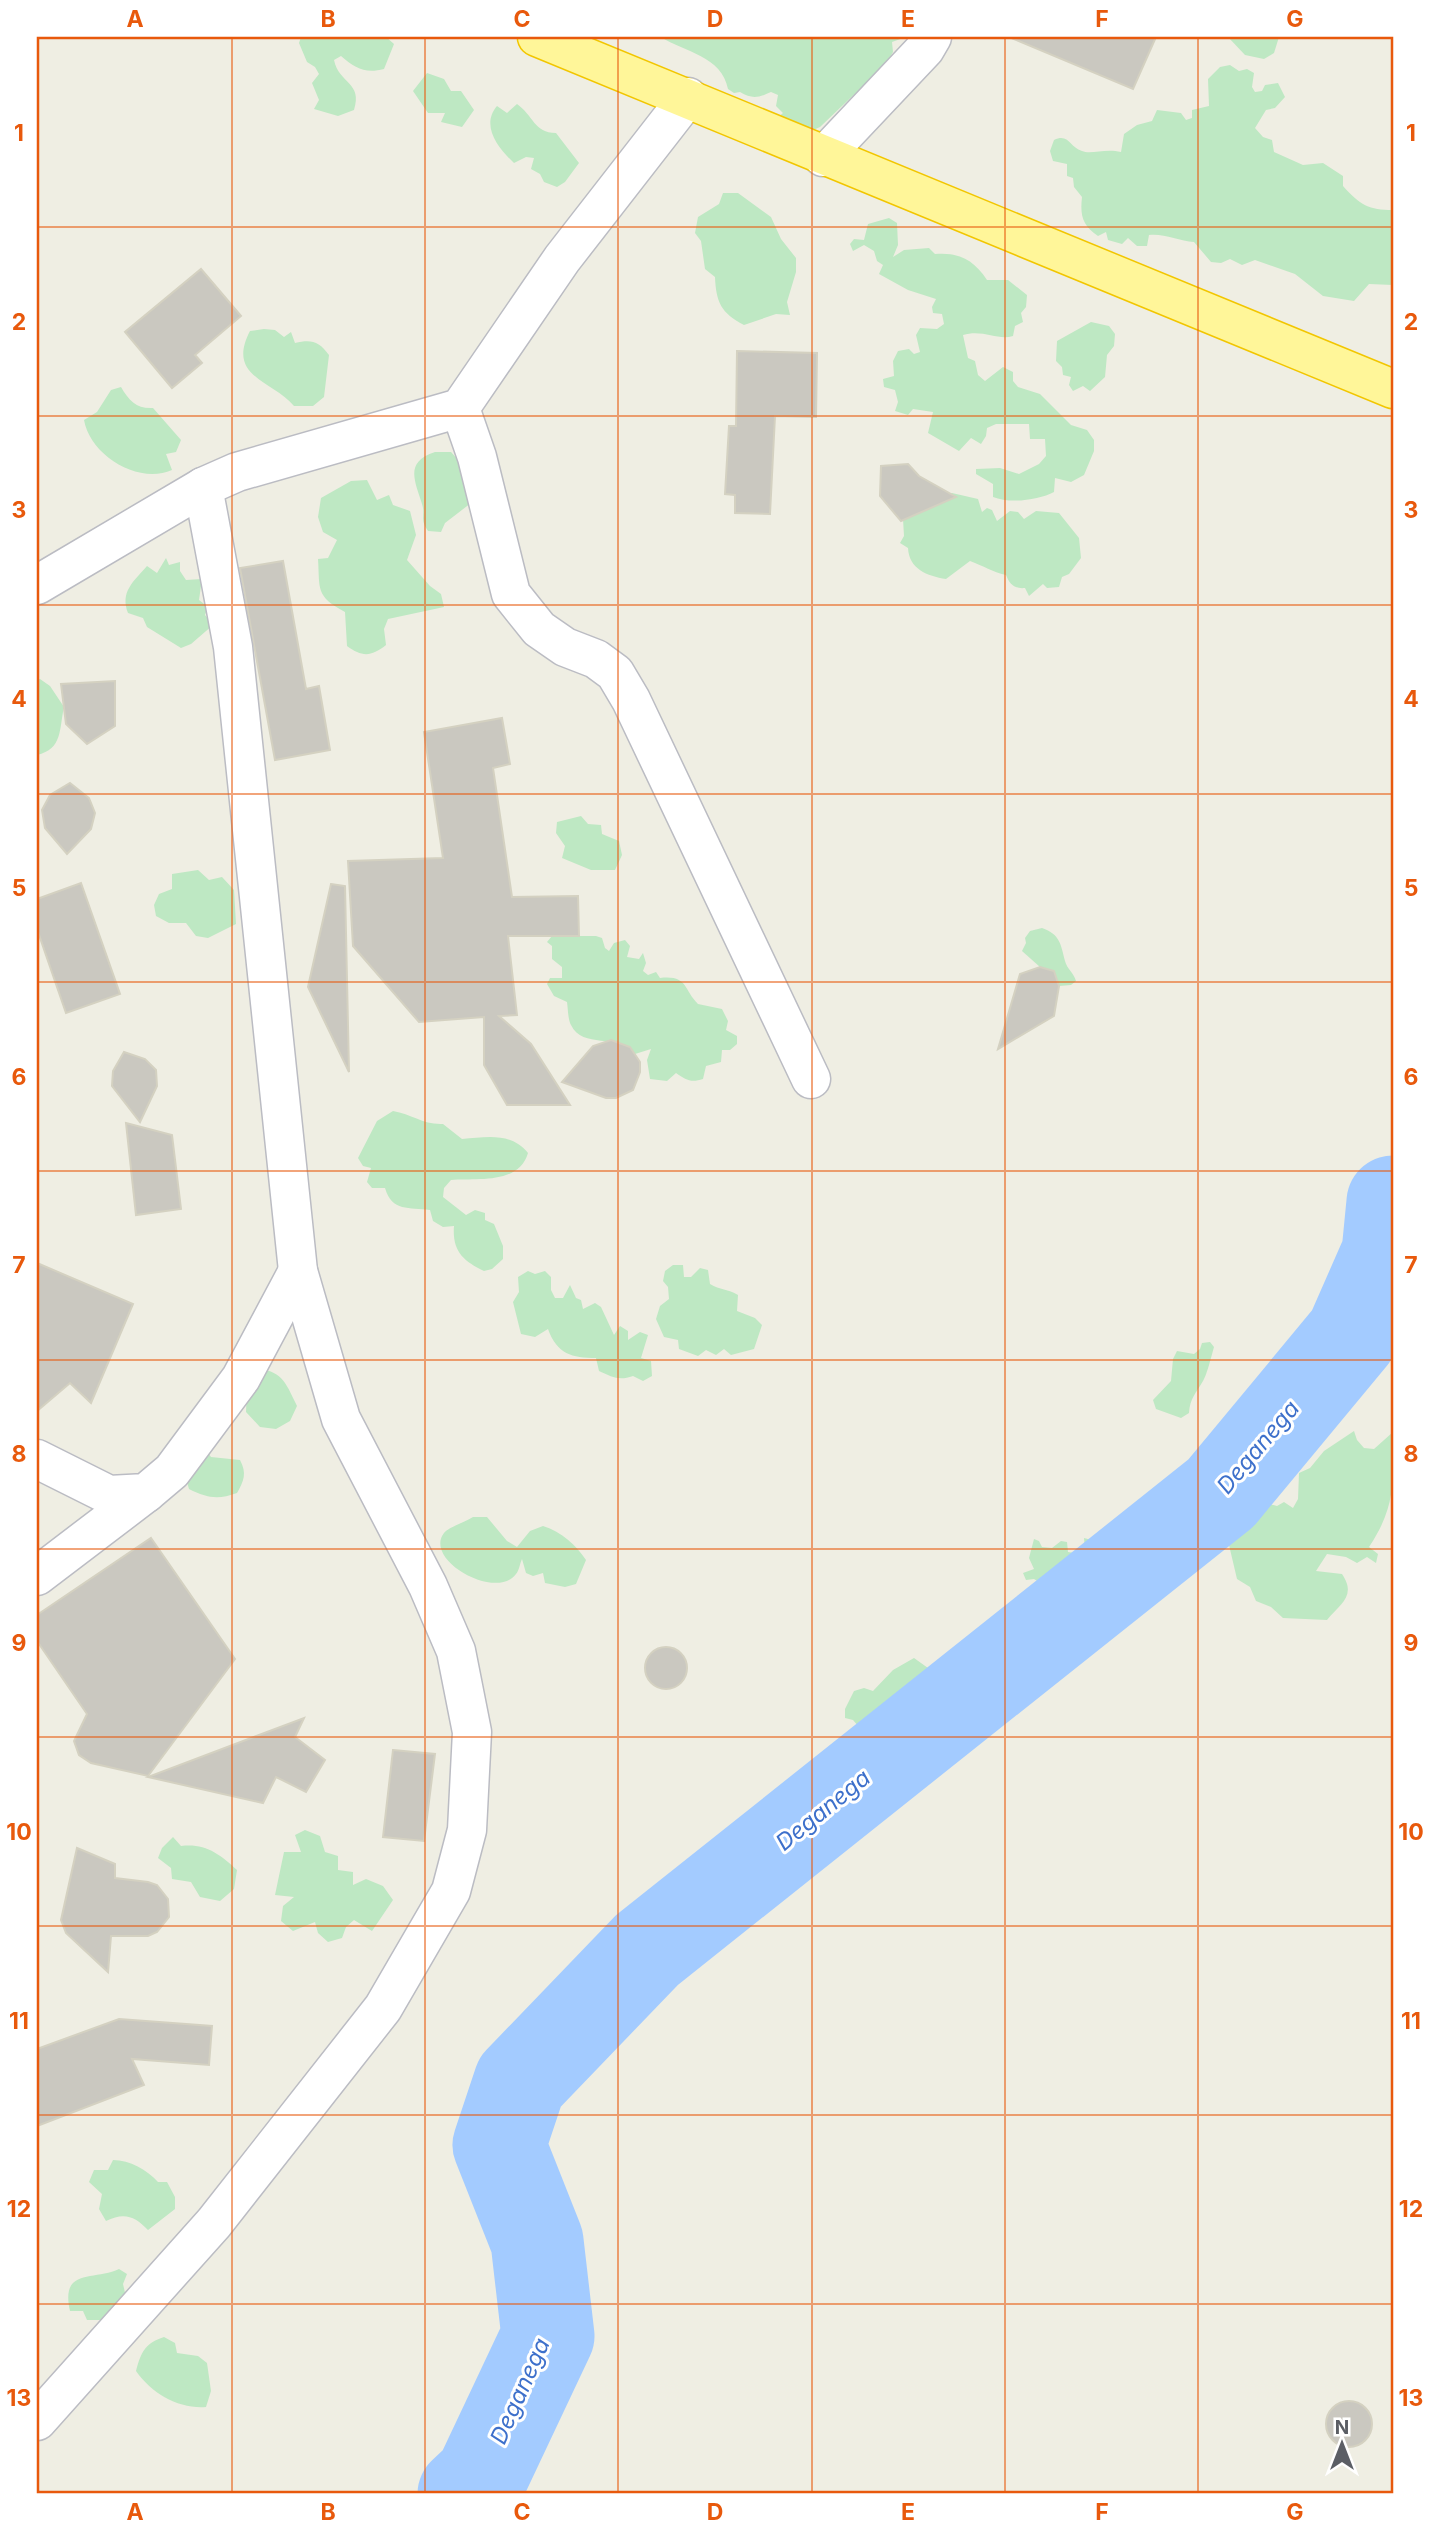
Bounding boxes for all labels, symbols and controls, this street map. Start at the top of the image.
text: A [126,5,144,33]
text: B [320,5,336,33]
text: C [513,5,531,33]
text: D [707,5,723,33]
text: E [901,5,915,33]
text: F [1095,5,1109,33]
text: G [1286,5,1304,33]
text: 1 [14,119,24,147]
text: 1 [1406,119,1416,147]
text: 2 [12,308,26,336]
text: 2 [1404,308,1418,336]
text: 3 [12,496,26,524]
text: 3 [1404,496,1418,524]
text: 4 [11,685,27,713]
text: 4 [1403,685,1419,713]
text: 5 [12,874,26,902]
text: 5 [1404,874,1418,902]
text: 6 [12,1063,26,1091]
text: 6 [1404,1063,1418,1091]
text: 7 [12,1251,26,1279]
text: 7 [1404,1251,1418,1279]
water label: Deganega [1211,1395,1305,1499]
text: 8 [12,1440,26,1468]
text: 8 [1404,1440,1418,1468]
text: 9 [12,1629,26,1657]
text: 9 [1404,1629,1418,1657]
water label: Deganega [770,1764,876,1856]
text: 10 [6,1818,32,1846]
text: 10 [1398,1818,1424,1846]
text: 11 [9,2007,29,2035]
text: 11 [1401,2007,1421,2035]
text: 12 [7,2195,31,2223]
text: 12 [1399,2195,1423,2223]
water label: Deganega [484,2334,556,2448]
text: 13 [7,2384,31,2412]
text: 13 [1399,2384,1423,2412]
north arrow [1308,2408,1378,2478]
text: N [1335,2416,1349,2439]
text: A [126,2498,144,2526]
text: B [320,2498,336,2526]
text: C [513,2498,531,2526]
text: D [707,2498,723,2526]
text: E [901,2498,915,2526]
text: F [1095,2498,1109,2526]
text: G [1286,2498,1304,2526]

